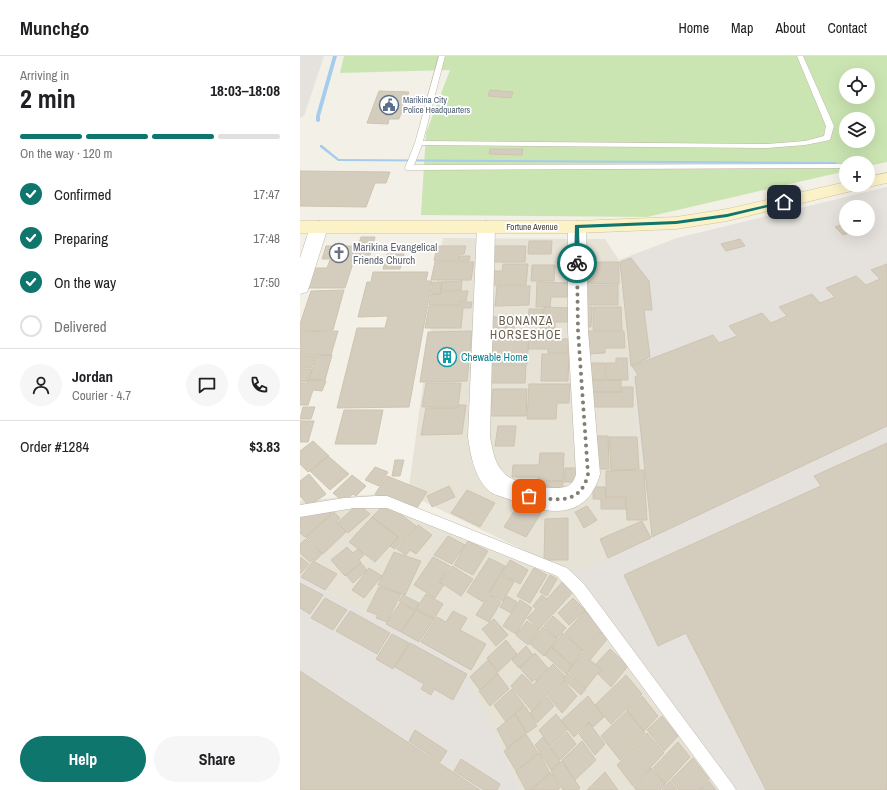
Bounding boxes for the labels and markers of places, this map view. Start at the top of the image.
public building icon: Marikina City Police Headquarters [378,94,400,116]
place label: Marikina City Police Headquarters [403,94,471,116]
pin [767,185,801,219]
place label: Marikina Evangelical Friends Church [353,240,437,267]
church icon: Marikina Evangelical Friends Church [328,242,350,264]
building icon: Chewable Home [436,346,458,368]
place label: Chewable Home [461,350,528,364]
pin [512,479,546,513]

